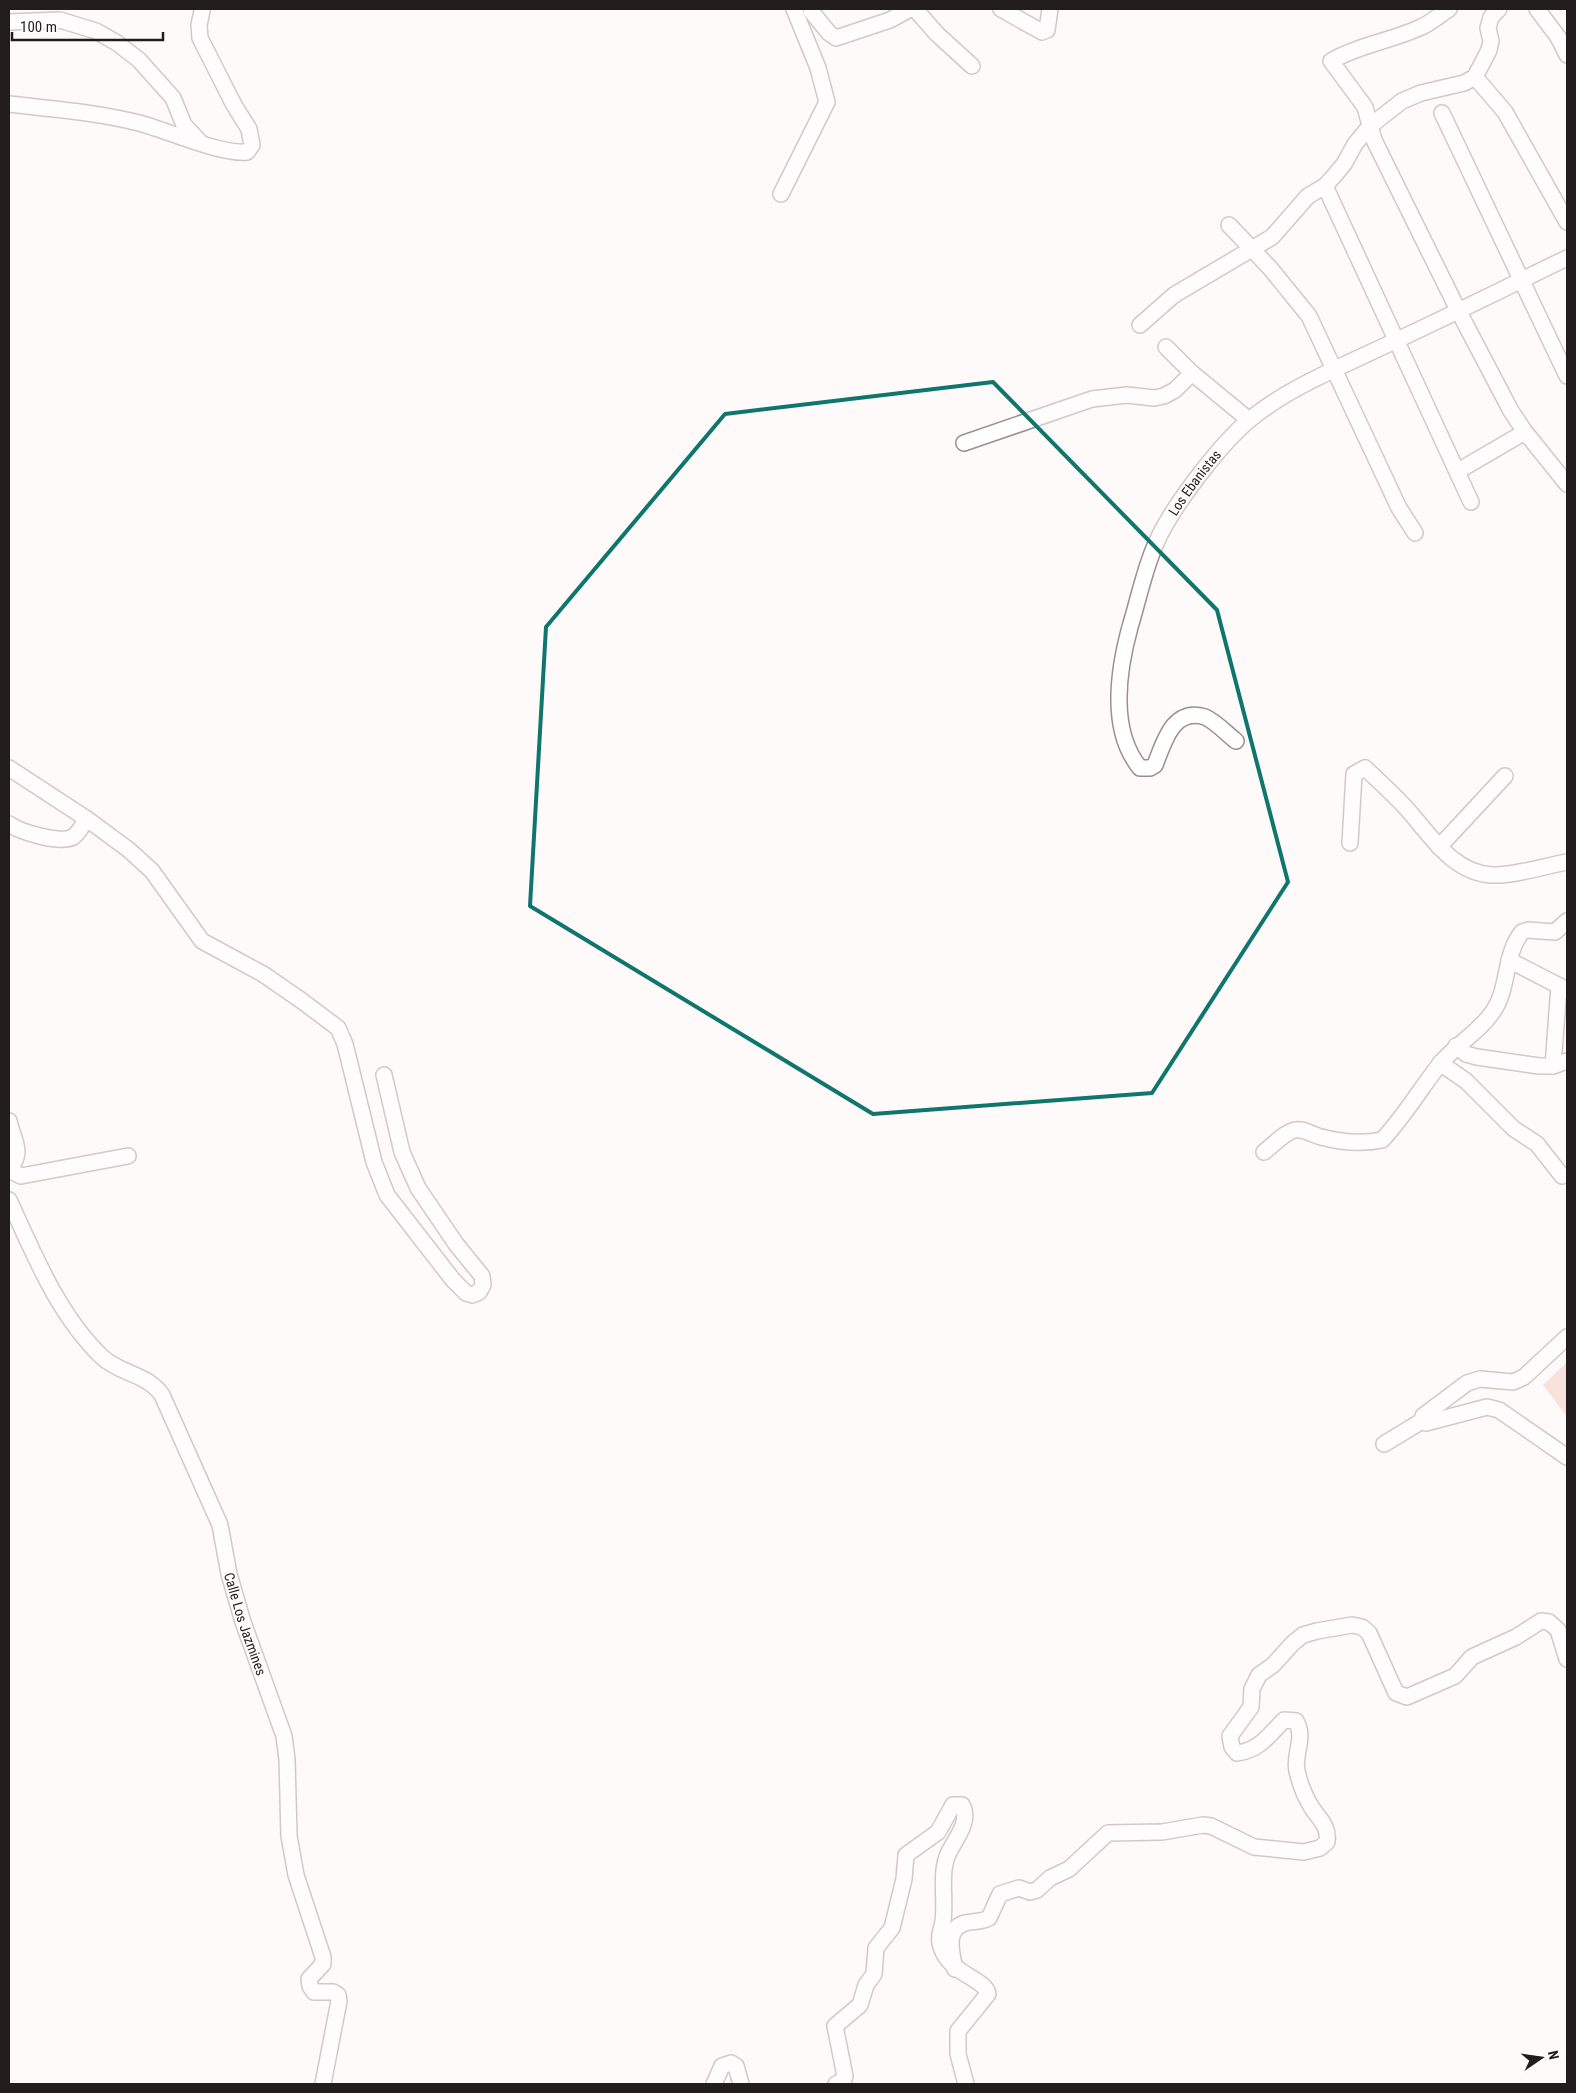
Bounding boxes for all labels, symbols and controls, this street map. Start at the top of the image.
scale bar [12,10,164,42]
text: 100 m [20,18,57,36]
street label: Los Ebanistas [1165,447,1224,518]
street label: Calle Los Jazmines [221,1571,269,1677]
north arrow [1516,2033,1566,2083]
text: N [1545,2049,1562,2061]

